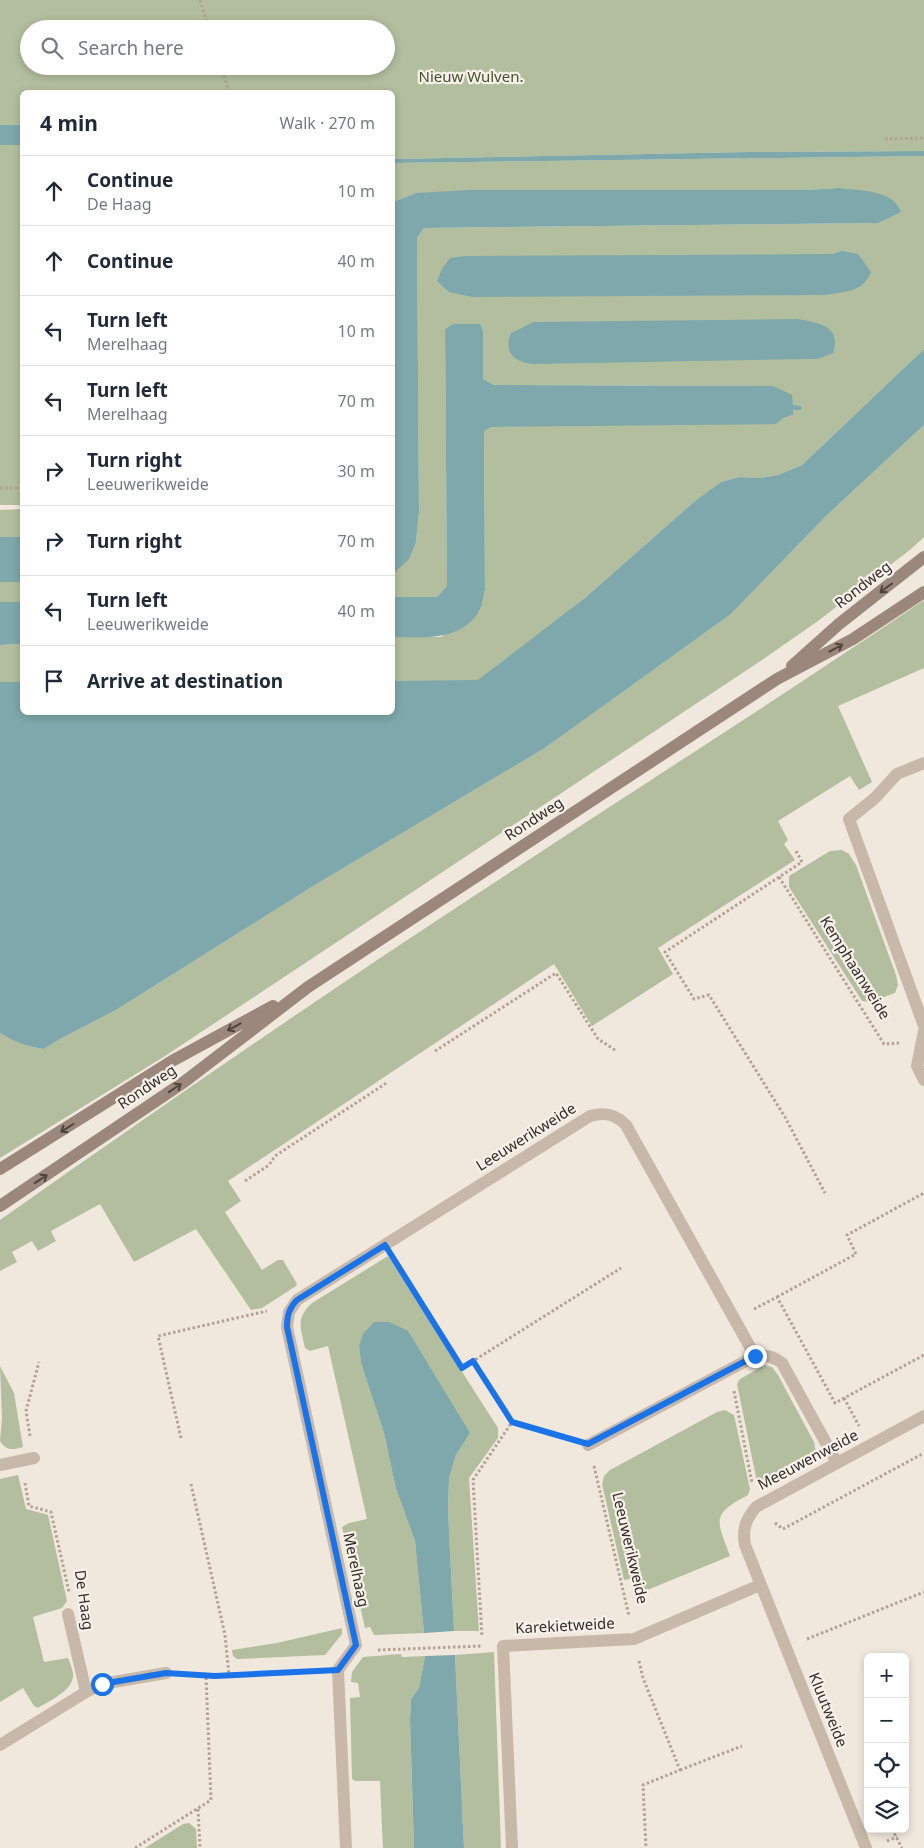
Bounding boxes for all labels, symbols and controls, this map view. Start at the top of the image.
search box [20,20,395,75]
icon: search [38,34,66,62]
text: Search here [78,35,184,61]
park label: Nieuw Wulven. [418,66,524,86]
text: 4 min [40,109,98,137]
text: Walk · 270 m [280,112,375,134]
text: Continue [87,167,173,193]
icon: ahead [40,177,68,205]
text: 10 m [338,180,375,202]
text: De Haag [87,193,152,215]
icon: ahead [40,247,68,275]
text: Continue [87,248,173,274]
text: 40 m [338,250,375,272]
text: Turn left [87,307,168,333]
icon: left [40,317,68,345]
text: 10 m [338,320,375,342]
text: Merelhaag [87,333,168,355]
text: Turn left [87,377,168,403]
icon: left [40,387,68,415]
text: 70 m [338,390,375,412]
text: Merelhaag [87,403,168,425]
text: Turn right [87,447,182,473]
icon: right [40,457,68,485]
text: 30 m [338,460,375,482]
text: Leeuwerikweide [87,473,209,495]
icon: right [40,527,68,555]
text: Turn right [87,528,182,554]
text: 70 m [338,530,375,552]
street label: Rondweg [830,556,895,613]
one-way arrow [880,582,893,593]
text: Turn left [87,587,168,613]
icon: left [40,597,68,625]
text: 40 m [338,600,375,622]
text: Leeuwerikweide [87,613,209,635]
one-way arrow [828,643,843,652]
icon: arrive [40,667,68,695]
text: Arrive at destination [87,668,283,694]
street label: Rondweg [500,792,567,845]
street label: Kemphaanweide [816,912,896,1023]
one-way arrow [227,1023,242,1033]
street label: Rondweg [113,1059,180,1113]
one-way arrow [168,1083,182,1093]
street label: Leeuwerikweide [472,1097,579,1175]
one-way arrow [60,1123,74,1133]
one-way arrow [34,1174,48,1185]
route end [744,1345,767,1368]
street label: Meeuwenweide [754,1424,861,1494]
street label: Leeuwerikweide [608,1490,654,1606]
street label: Merelhaag [339,1531,375,1609]
street label: De Haag [71,1569,99,1631]
street label: Karekietweide [515,1612,615,1638]
map controls [864,1653,909,1833]
button: + [864,1653,909,1698]
street label: Kluutweide [805,1669,853,1750]
route start [91,1673,114,1696]
button: − [864,1698,909,1743]
button: locate [864,1743,909,1788]
button: layers [864,1788,909,1833]

